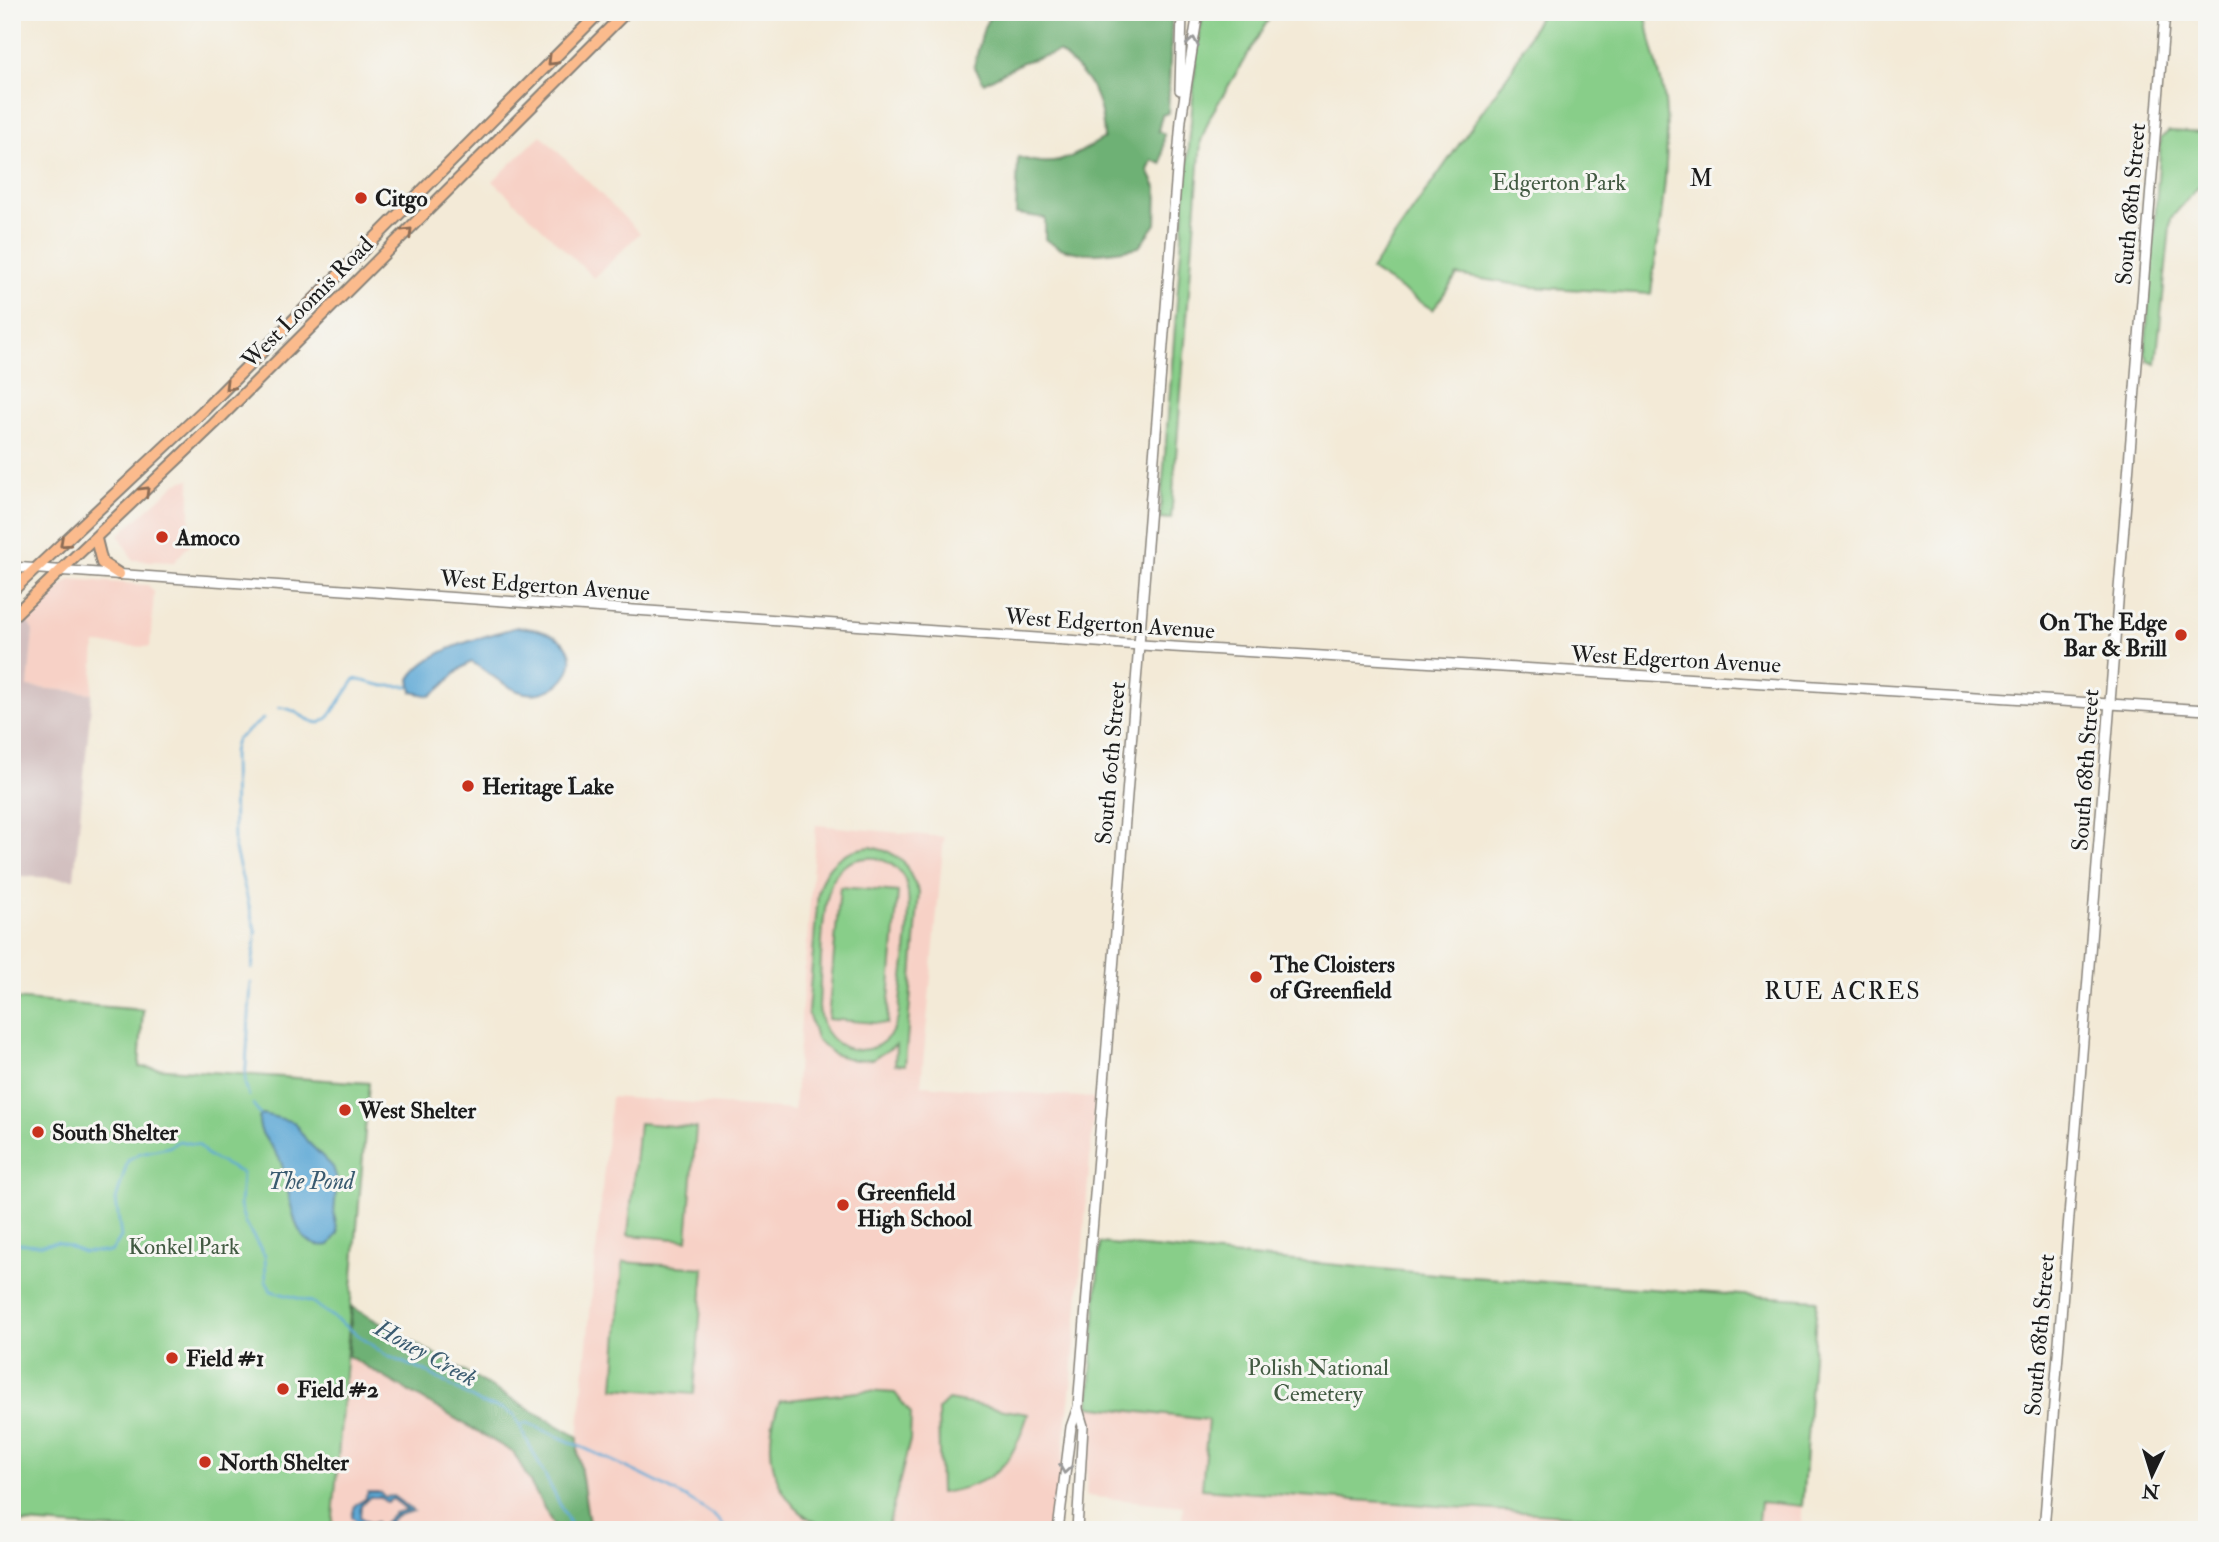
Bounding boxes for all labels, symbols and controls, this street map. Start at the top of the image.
one-way arrow [1185,36,1200,48]
one-way arrow [547,52,560,65]
street label: South 68th Street [2109,122,2152,286]
district label: M [1689,163,1715,194]
park label: Edgerton Park [1492,168,1626,197]
place label: Citgo [375,184,428,214]
marker: Citgo [353,190,369,206]
one-way arrow [400,228,412,240]
street label: West Loomis Road [235,230,379,375]
one-way arrow [224,377,237,390]
one-way arrow [137,487,150,500]
place label: Amoco [175,523,240,552]
marker: Amoco [154,529,170,545]
one-way arrow [59,534,72,547]
street label: West Edgerton Avenue [438,564,651,607]
street label: West Edgerton Avenue [1003,602,1216,645]
place label: On The Edge Bar & Brill [2039,608,2168,663]
marker: On The Edge Bar & Brill [2173,627,2189,643]
street label: West Edgerton Avenue [1569,639,1782,680]
street label: South 60th Street [1089,680,1132,846]
street label: South 68th Street [2065,688,2106,852]
place label: Heritage Lake [482,772,614,802]
marker: Heritage Lake [460,778,476,794]
place label: The Cloisters of Greenfield [1269,950,1395,1005]
marker: The Cloisters of Greenfield [1248,969,1264,985]
district label: RUE ACRES [1764,976,1922,1007]
place label: West Shelter [358,1096,476,1125]
marker: West Shelter [337,1102,353,1118]
place label: South Shelter [52,1118,178,1147]
marker: South Shelter [30,1124,46,1140]
water label: The Pond [268,1166,356,1197]
place label: Greenfield High School [857,1178,973,1234]
marker: Greenfield High School [835,1197,851,1213]
park label: Konkel Park [128,1232,240,1261]
street label: South 68th Street [2018,1253,2061,1417]
water label: Honey Creek [368,1312,482,1394]
place label: Field #1 [186,1344,264,1373]
marker: Field #1 [164,1350,180,1366]
park label: Polish National Cemetery [1247,1353,1389,1408]
place label: Field #2 [297,1375,379,1404]
marker: Field #2 [275,1381,291,1397]
north arrow [2118,1440,2188,1510]
place label: North Shelter [218,1448,349,1477]
marker: North Shelter [197,1454,213,1470]
one-way arrow [1058,1463,1073,1475]
text: N [2141,1478,2161,1504]

